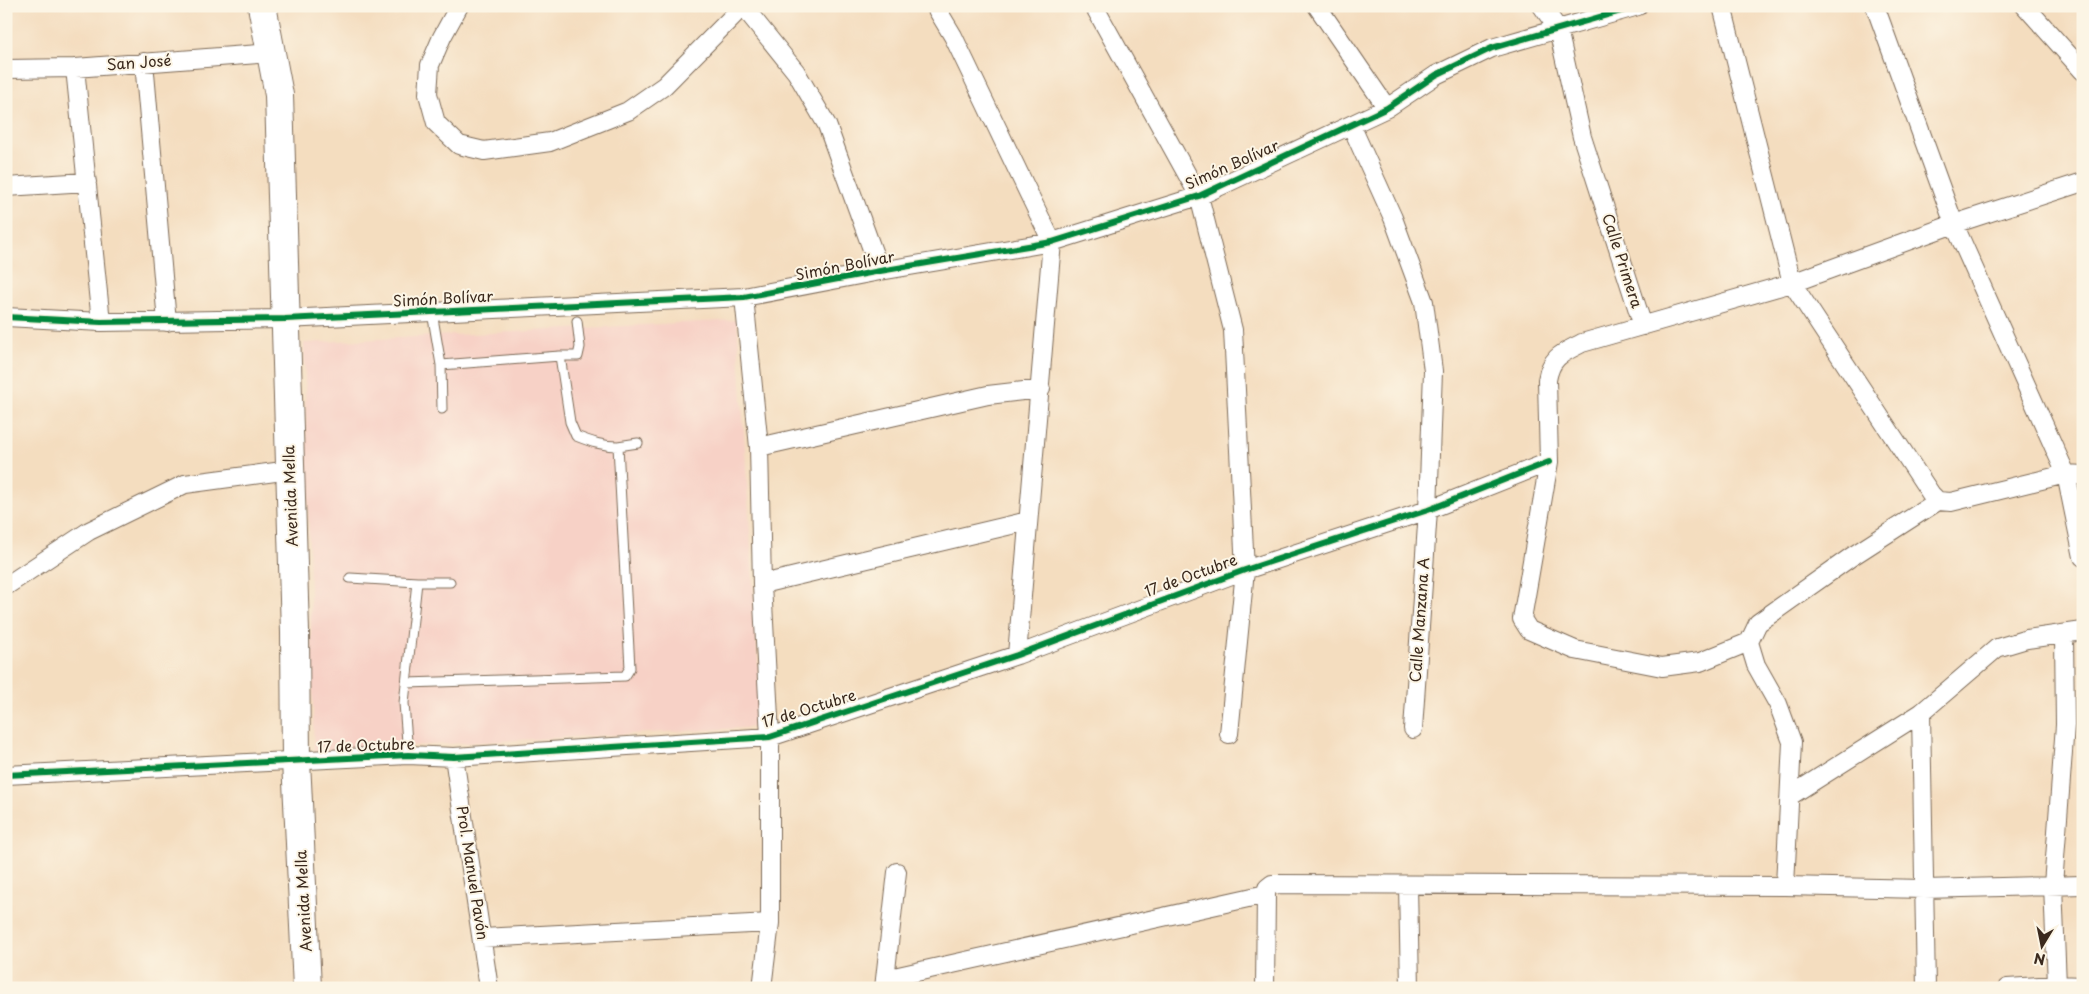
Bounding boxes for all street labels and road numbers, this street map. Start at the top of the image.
street label: San José [106,48,172,75]
street label: Simón Bolívar [1181,133,1282,195]
street label: Calle Primera [1597,210,1650,312]
street label: Simón Bolívar [793,244,896,285]
street label: Simón Bolívar [392,283,494,312]
street label: Avenida Mella [276,444,303,547]
street label: 17 de Octubre [1141,547,1240,602]
street label: Calle Manzana A [1403,557,1434,683]
street label: 17 de Octubre [759,682,858,733]
street label: 17 de Octubre [317,731,415,758]
street label: Prol. Manuel Pavón [452,804,495,942]
street label: Avenida Mella [288,849,317,952]

